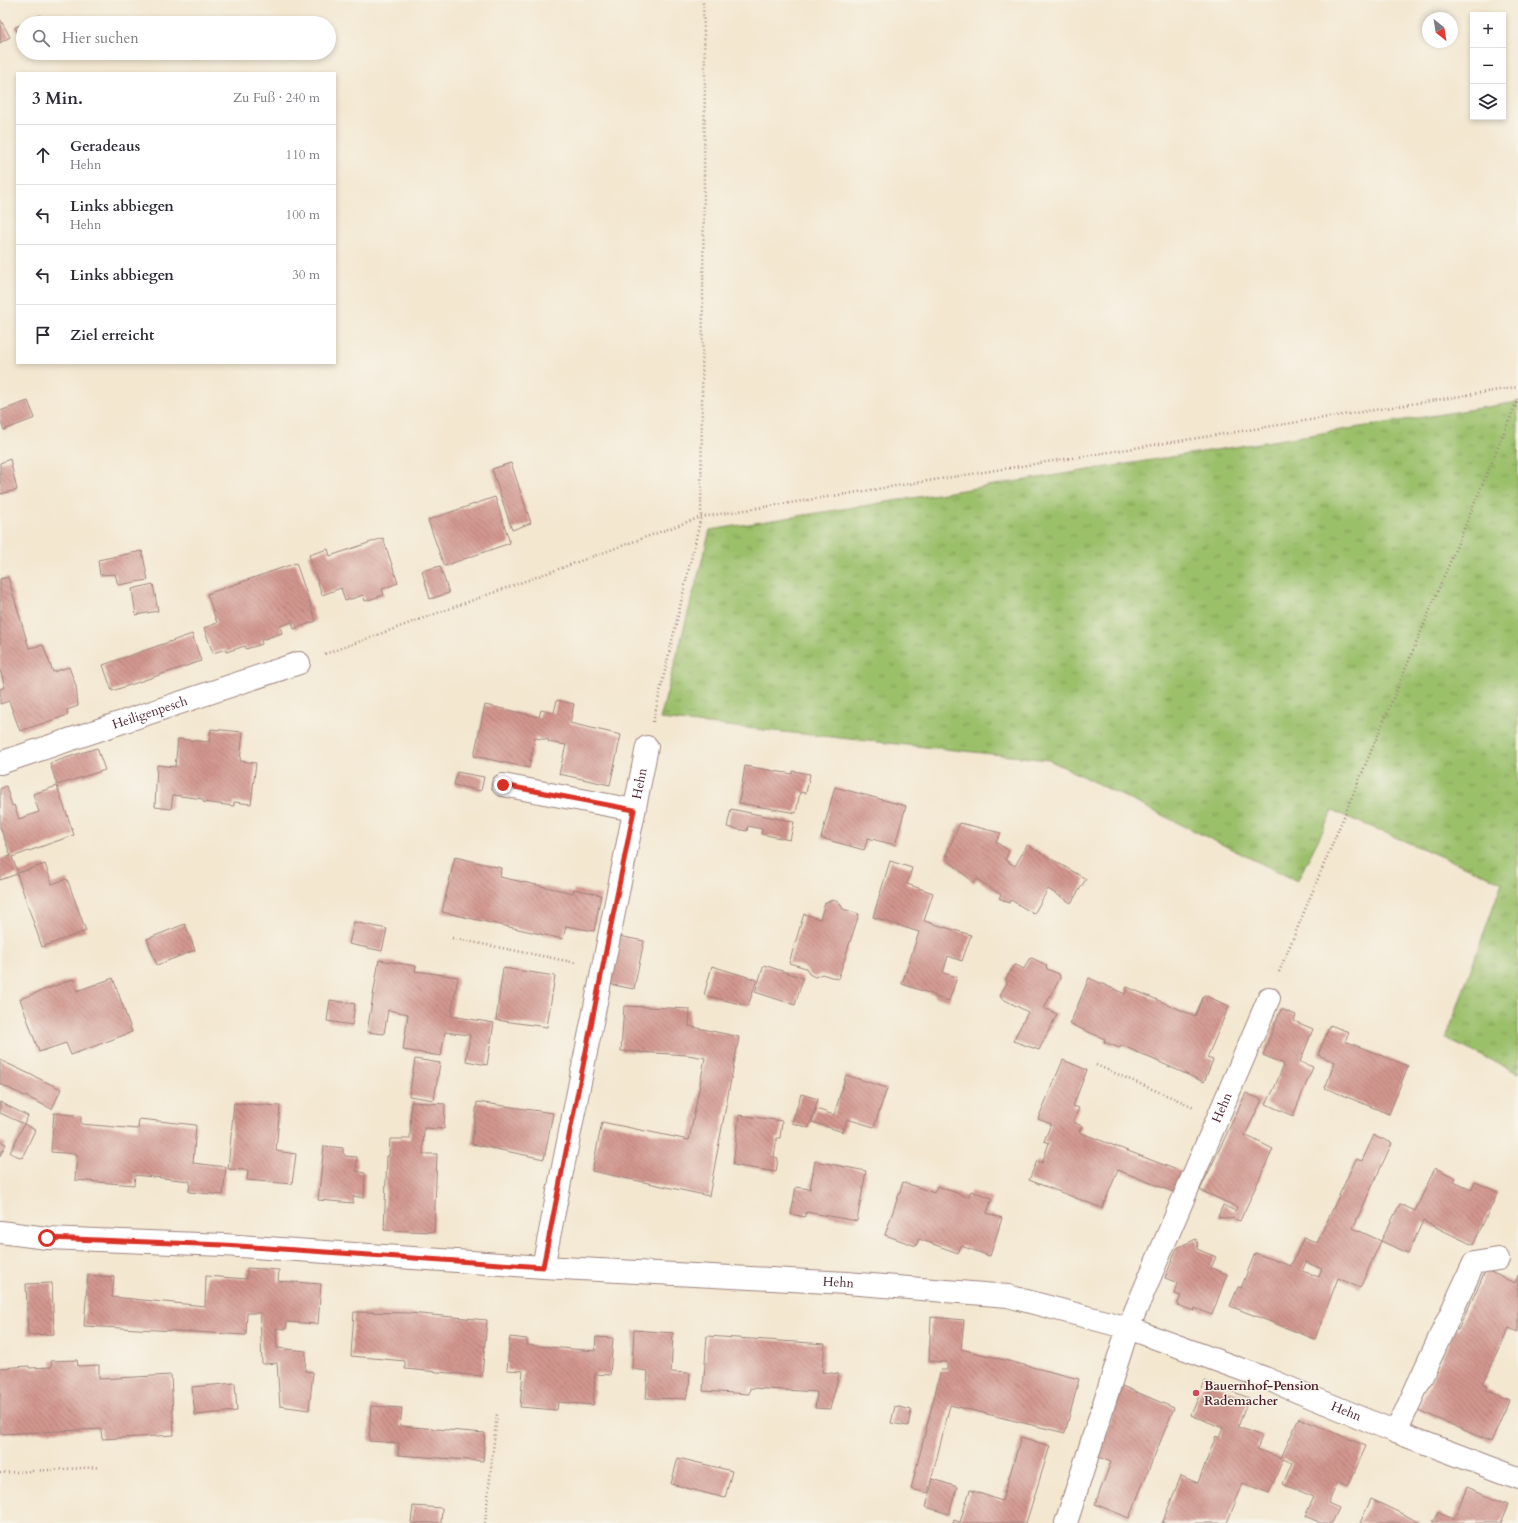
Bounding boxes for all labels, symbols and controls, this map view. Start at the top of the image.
north arrow [1422,12,1458,48]
map controls [1470,12,1506,120]
button: + [1470,12,1506,48]
search box [16,16,336,60]
icon: search [30,27,52,49]
text: Hier suchen [62,28,139,48]
button: − [1470,48,1506,84]
button: layers [1470,84,1506,120]
text: 3 Min. [32,87,83,110]
text: Zu Fuß · 240 m [233,89,320,107]
text: Geradeaus [70,136,140,156]
icon: ahead [32,144,54,166]
text: 110 m [286,146,320,164]
text: Hehn [70,156,101,174]
text: Links abbiegen [70,196,174,216]
icon: left [32,204,54,226]
text: 100 m [286,206,320,224]
text: Hehn [70,216,101,234]
icon: left [32,264,54,286]
text: Links abbiegen [70,265,174,285]
text: 30 m [292,266,320,284]
icon: arrive [32,324,54,346]
text: Ziel erreicht [70,325,154,345]
street label: Heiligenpesch [110,692,190,734]
street label: Hehn [628,766,652,801]
route end [494,776,512,794]
street label: Hehn [1208,1089,1237,1126]
route start [38,1229,56,1247]
street label: Hehn [822,1273,855,1293]
place label: Bauernhof-Pension Rademacher [1204,1377,1320,1410]
marker: Bauernhof-Pension Rademacher [1191,1388,1201,1398]
street label: Hehn [1328,1397,1365,1426]

